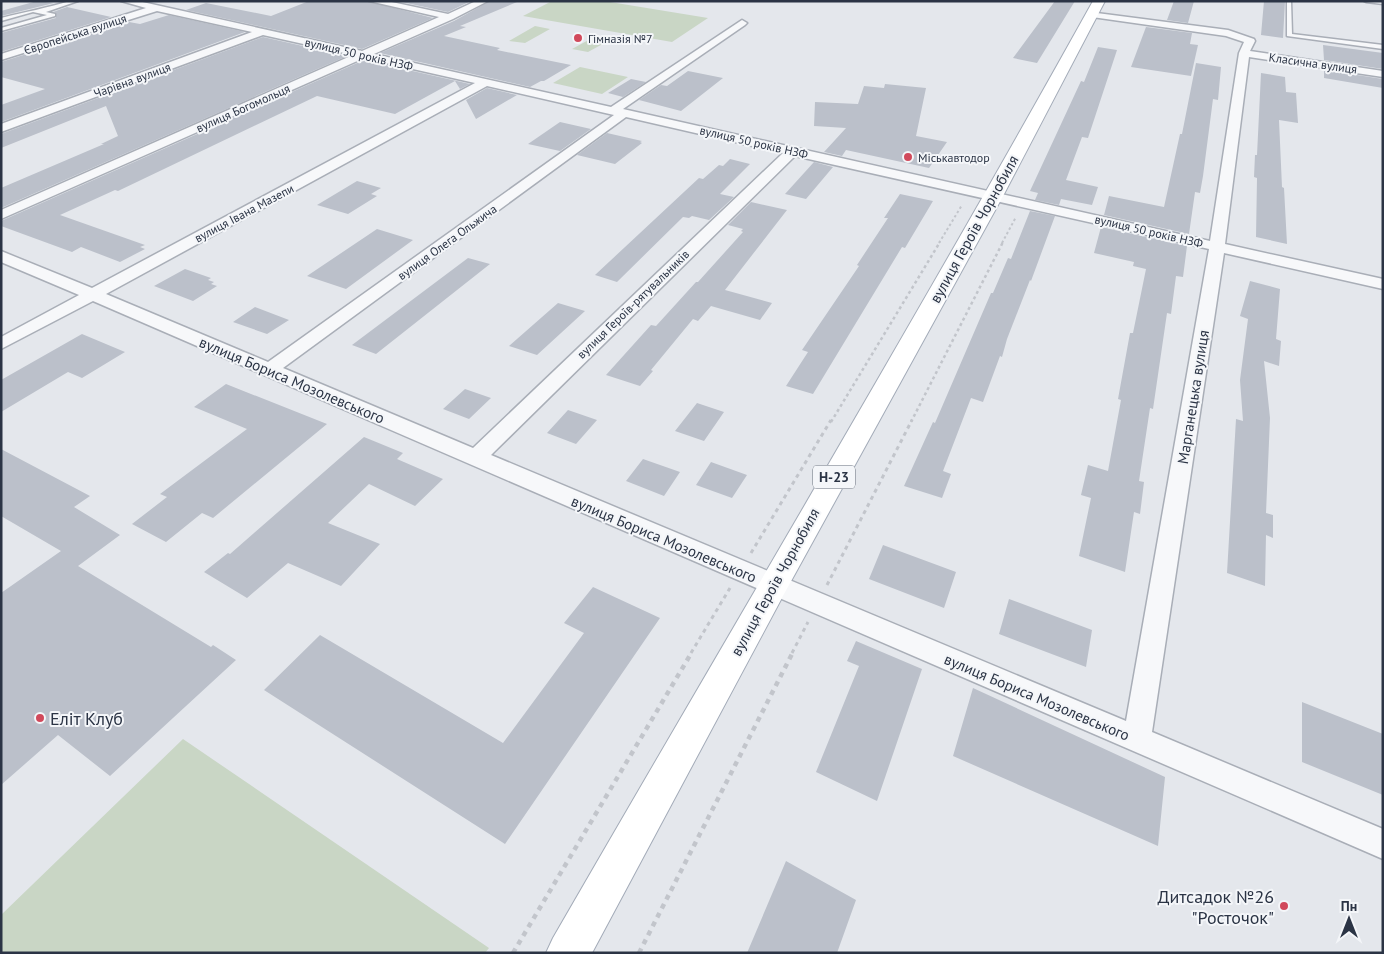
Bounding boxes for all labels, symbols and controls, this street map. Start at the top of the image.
street label: Європейська вулиця [22,10,128,58]
place label: Гімназія №7 [588,31,653,46]
marker: Гімназія №7 [572,32,584,44]
street label: вулиця 50 років НЗФ [303,34,415,74]
street label: Класична вулиця [1268,49,1358,77]
street label: Чарівна вулиця [91,59,173,101]
street label: вулиця Богомольця [194,81,292,135]
street label: вулиця 50 років НЗФ [698,122,810,162]
place label: Міськавтодор [918,150,990,165]
marker: Міськавтодор [902,151,914,163]
street label: вулиця Героїв Чорнобиля [925,152,1023,306]
street label: вулиця Івана Мазепи [192,180,296,246]
street label: вулиця Олега Ольжича [395,201,499,283]
street label: вулиця 50 років НЗФ [1093,211,1205,251]
street label: вулиця Героїв-рятувальників [574,246,692,362]
street label: Марганецька вулиця [1173,329,1213,465]
street label: вулиця Бориса Мозолевського [197,332,387,428]
road number: Н-23 [813,466,855,488]
street label: вулиця Бориса Мозолевського [569,491,759,587]
street label: вулиця Героїв Чорнобиля [726,505,824,659]
street label: вулиця Бориса Мозолевського [942,649,1132,745]
place label: Еліт Клуб [50,707,123,730]
marker: Еліт Клуб [34,712,46,724]
place label: Дитсадок №26 "Росточок" [1157,885,1274,929]
north arrow [1324,894,1374,944]
text: Пн [1341,897,1357,915]
marker: Дитсадок №26 "Росточок" [1278,900,1290,912]

